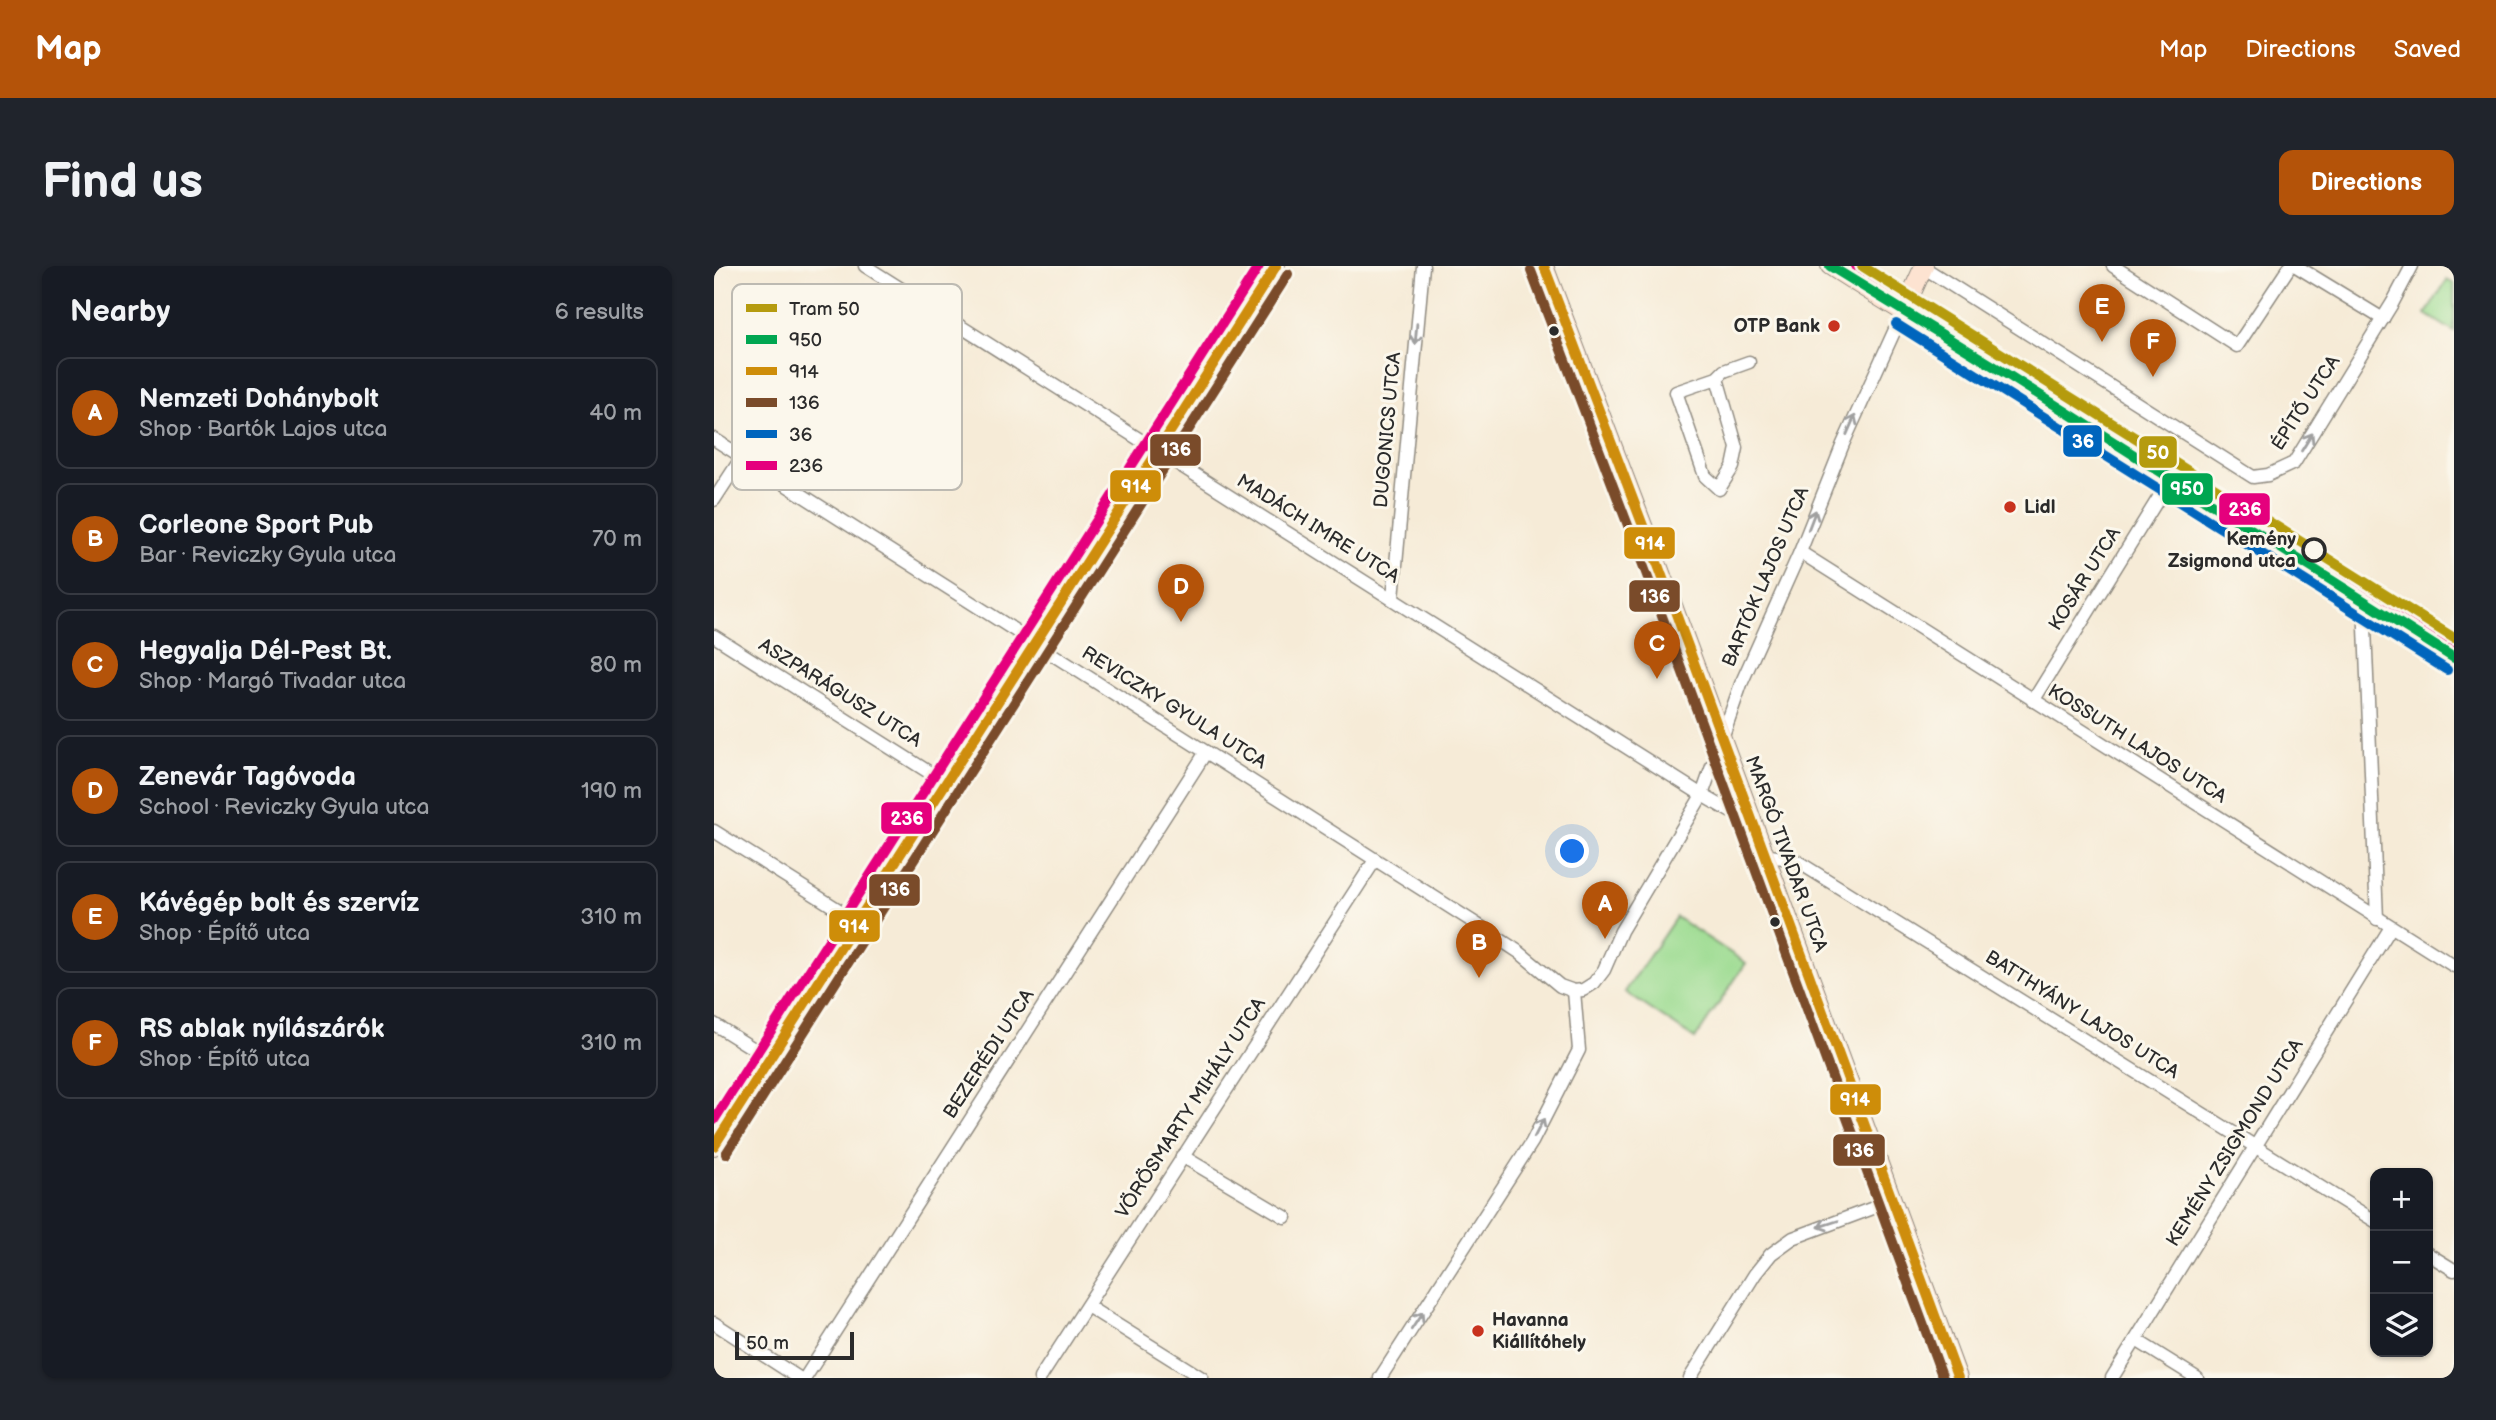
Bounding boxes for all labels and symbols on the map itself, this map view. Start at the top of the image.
legend [732,284,962,490]
pin: E [2079,284,2125,342]
text: Tram 50 [789,298,860,321]
place label: OTP Bank [1734,315,1820,338]
marker: OTP Bank [1826,318,1842,334]
pin: F [2130,319,2176,377]
one-way arrow [1410,322,1423,345]
unlabelled marker [1547,324,1561,338]
text: 950 [789,329,822,352]
street label: ÉPÍTŐ UTCA [2266,350,2345,455]
street label: DUGONICS UTCA [1370,351,1406,509]
text: 914 [789,361,819,384]
text: 136 [789,392,820,415]
one-way arrow [1845,415,1858,436]
text: 36 [789,424,812,447]
line badge: 36 [2062,424,2103,458]
text: 36 [2072,431,2094,454]
one-way arrow [2300,432,2314,452]
line badge: 136 [1149,433,1202,467]
line badge: 50 [2138,435,2178,469]
text: 136 [1161,439,1191,462]
text: 50 [2147,442,2169,465]
text: 236 [789,455,823,478]
line badge: 914 [1109,469,1162,503]
street label: MADÁCH IMRE UTCA [1232,469,1405,589]
line badge: 950 [2161,472,2214,506]
text: 914 [1121,476,1151,499]
text: 950 [2170,478,2204,501]
street label: BARTÓK LAJOS UTCA [1717,483,1814,670]
line badge: 236 [2218,492,2271,526]
place label: Lidl [2024,496,2055,519]
marker: Lidl [2002,499,2018,515]
text: 236 [2228,499,2262,522]
one-way arrow [1807,510,1820,531]
street label: KOSÁR UTCA [2043,522,2126,635]
line badge: 914 [1623,526,1676,560]
place label: Kemény Zsigmond utca [2168,528,2296,573]
text: 914 [1635,533,1665,556]
marker: Kemény Zsigmond utca [2302,538,2326,562]
pin: D [1158,564,1204,622]
line badge: 136 [1628,579,1681,613]
text: 136 [1640,586,1670,609]
pin: C [1634,621,1680,679]
street label: ASZPARÁGUSZ UTCA [754,633,926,753]
street label: REVICZKY GYULA UTCA [1077,642,1271,775]
street label: KOSSUTH LAJOS UTCA [2043,680,2231,809]
street label: MARGÓ TIVADAR UTCA [1740,752,1833,956]
line badge: 236 [880,801,933,835]
text: 236 [890,808,924,831]
your location [1555,834,1589,868]
line badge: 136 [868,873,921,907]
text: 136 [880,879,910,902]
pin: A [1582,881,1628,939]
line badge: 914 [828,909,881,943]
unlabelled marker [1768,915,1782,929]
text: 914 [839,916,869,939]
pin: B [1456,920,1502,978]
street label: BATTHYÁNY LAJOS UTCA [1981,945,2184,1084]
street label: BEZERÉDI UTCA [938,984,1040,1123]
street label: VÖRÖSMARTY MIHÁLY UTCA [1110,993,1271,1223]
street label: KEMÉNY ZSIGMOND UTCA [2161,1034,2309,1251]
line badge: 914 [1829,1083,1882,1116]
text: 914 [1840,1089,1870,1112]
one-way arrow [1532,1119,1546,1139]
line badge: 136 [1832,1133,1886,1167]
text: 136 [1844,1140,1874,1163]
one-way arrow [1817,1219,1839,1232]
place label: Havanna Kiállítóhely [1492,1309,1586,1354]
one-way arrow [1410,1311,1424,1331]
marker: Havanna Kiállítóhely [1470,1323,1486,1339]
scale bar [735,1329,854,1361]

